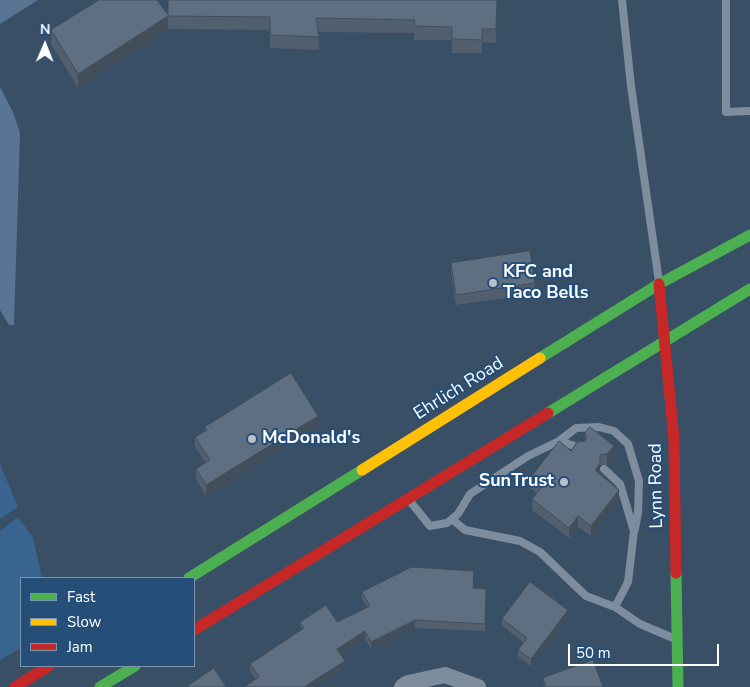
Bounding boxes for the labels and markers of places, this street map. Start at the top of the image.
place label: KFC and Taco Bells [503,262,588,304]
marker: KFC and Taco Bells [487,277,499,289]
place label: McDonald's [262,428,360,450]
marker: McDonald's [246,433,258,445]
place label: SunTrust [479,471,554,493]
marker: SunTrust [558,476,570,488]

